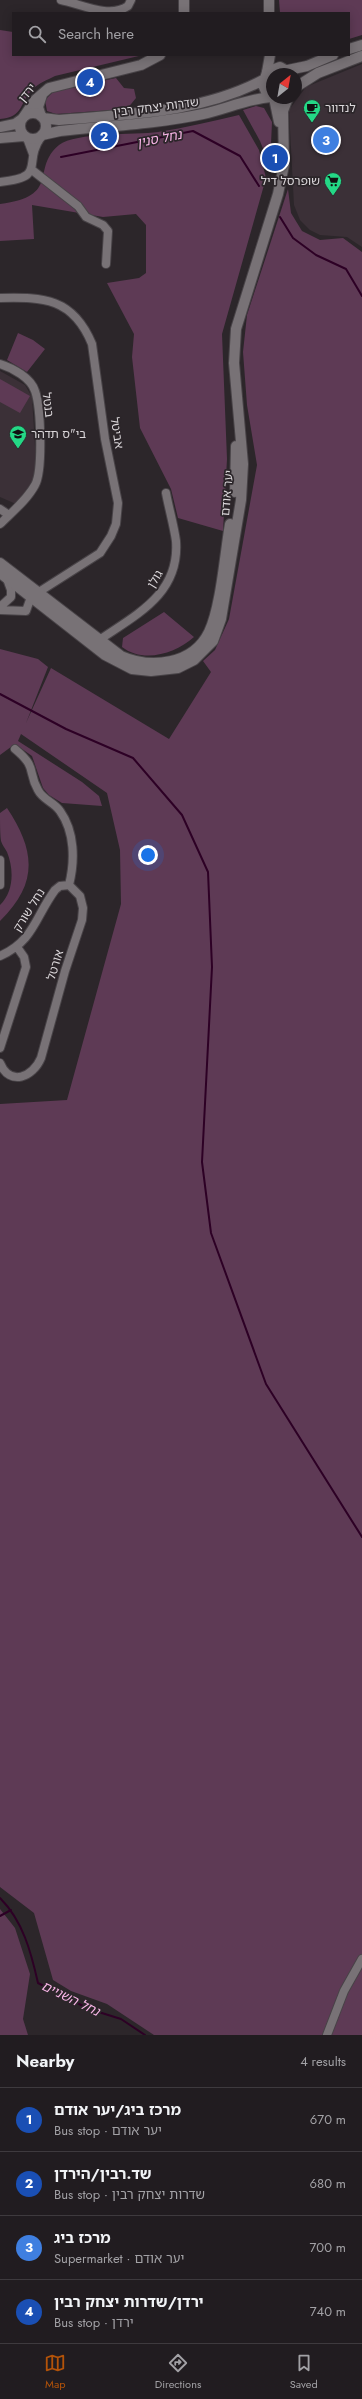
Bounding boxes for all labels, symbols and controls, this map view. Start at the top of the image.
search box [12,12,350,56]
icon: search [26,23,48,45]
text: Search here [58,23,134,45]
pin: 4 [77,67,103,97]
north arrow [266,68,302,104]
street label: ירדן [14,80,40,106]
street label: שדרות יצחק רבין [112,93,200,121]
cafe icon: לנדוור [302,98,322,123]
place label: לנדוור [325,99,356,117]
pin: 2 [91,121,117,151]
water label: נחל סנין [135,125,184,152]
pin: 3 [313,125,339,155]
pin: 1 [262,143,288,173]
supermarket icon: שופרסל דיל [323,171,343,196]
place label: שופרסל דיל [261,172,320,190]
street label: בנטל [38,391,58,419]
street label: אביטל [106,416,128,451]
school or university icon: בי"ס תדהר [8,424,28,449]
place label: בי"ס תדהר [31,425,86,443]
street label: יער אודם [216,469,238,517]
street label: גולן [143,566,168,592]
your location [138,845,158,865]
street label: נחל שורק [9,885,49,935]
street label: אורטל [42,947,68,982]
water label: נחל השניים [38,1976,104,2021]
text: Nearby [16,2049,74,2073]
text: 4 results [300,2052,346,2071]
text: מרכז ביג/יער אודם [54,2099,181,2121]
text: 1 [26,2110,32,2129]
text: 670 m [310,2110,346,2129]
text: Bus stop · יער אודם [54,2121,162,2140]
text: שד.רבין/הירדן [54,2163,152,2185]
text: 2 [25,2174,33,2193]
text: 680 m [310,2174,346,2193]
text: Bus stop · שדרות יצחק רבין [54,2185,205,2204]
text: מרכז ביג [54,2227,111,2249]
text: 3 [25,2238,33,2257]
text: 700 m [310,2238,346,2257]
text: Supermarket · יער אודם [54,2249,184,2268]
text: ירדן/שדרות יצחק רבין [54,2291,203,2313]
text: 4 [24,2302,34,2321]
text: 740 m [310,2302,346,2321]
text: Bus stop · ירדן [54,2313,134,2332]
tab: Map [44,2352,66,2392]
tab: Directions [155,2352,201,2392]
tab: Saved [290,2352,318,2392]

